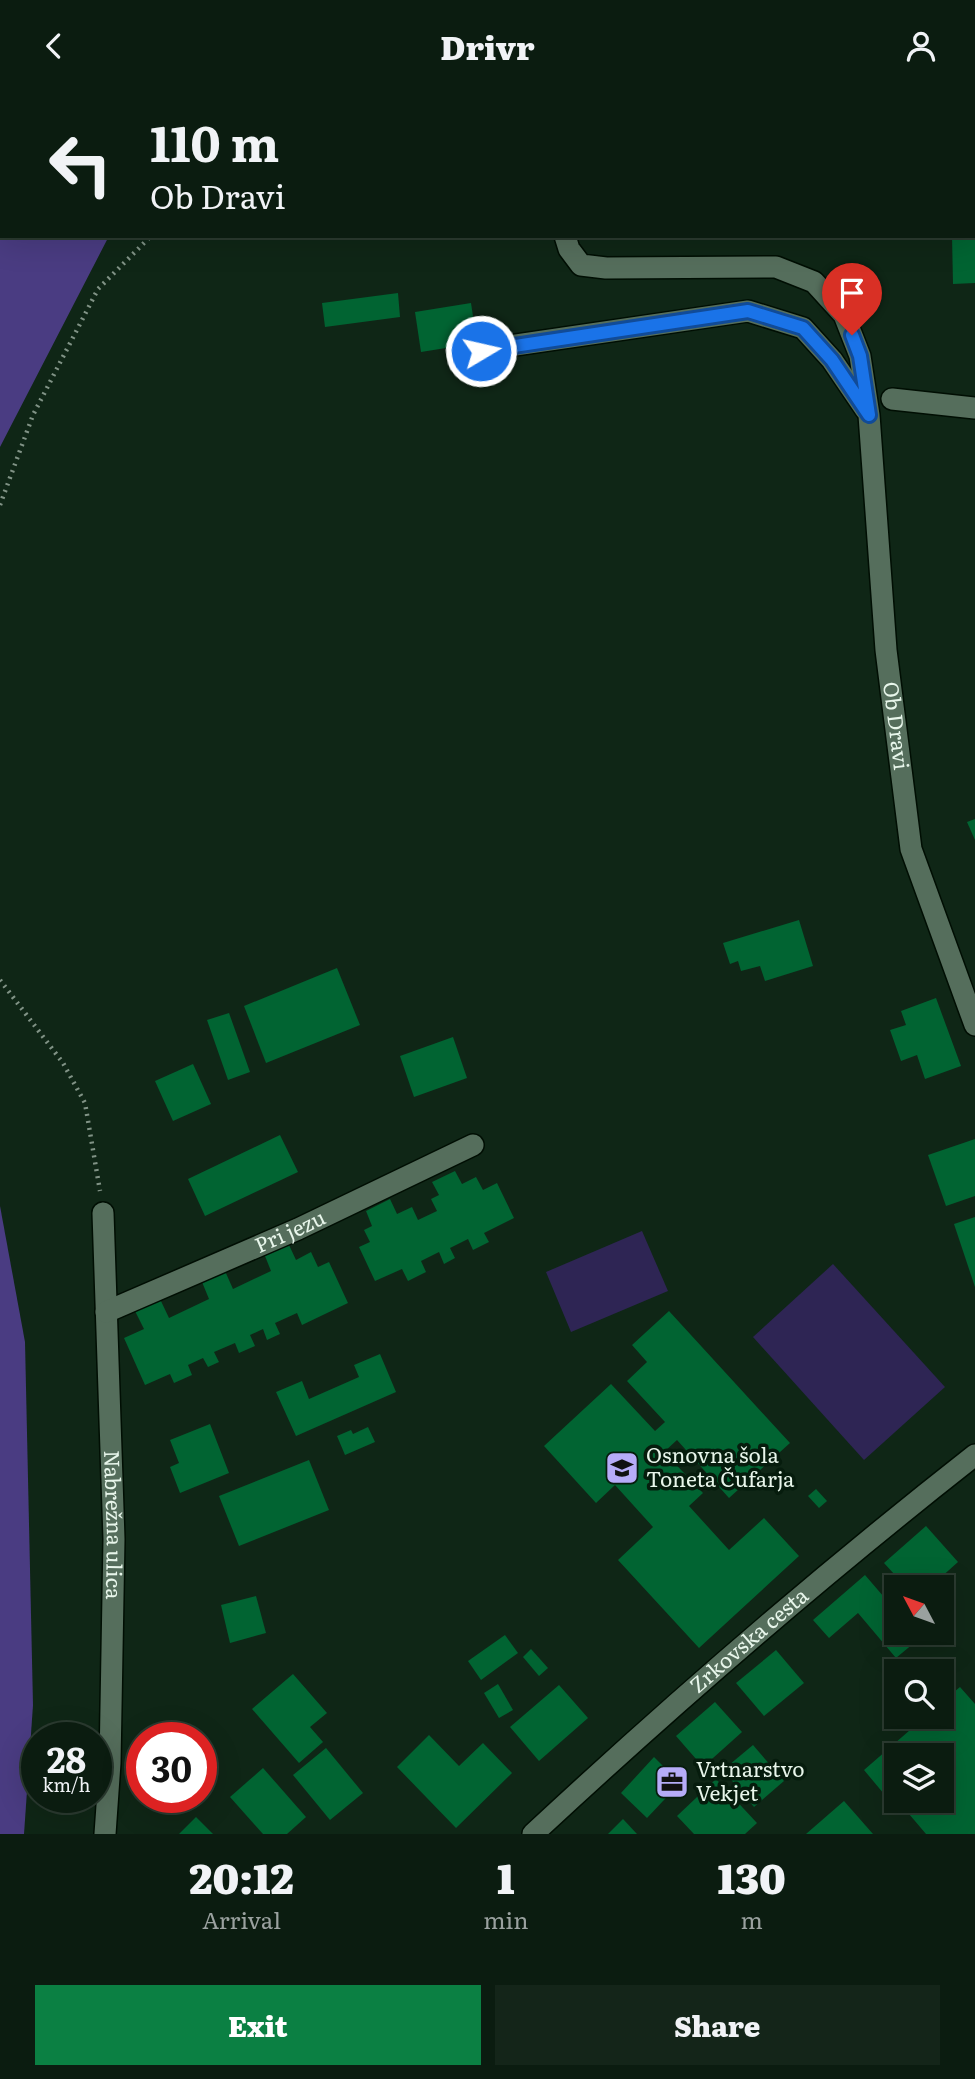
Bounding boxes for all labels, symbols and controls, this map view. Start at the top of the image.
text: Drivr [440,22,535,70]
icon: back [35,27,73,65]
icon: person [902,27,940,65]
text: 110 m [150,104,279,177]
icon: left [35,119,126,210]
text: Ob Dravi [150,171,285,219]
pin [822,263,882,335]
icon: arrive [833,274,871,312]
position arrow [444,314,518,388]
street label: Ob Dravi [877,680,919,772]
street label: Pri jezu [249,1200,330,1259]
place label: Osnovna šola Toneta Čufarja [646,1438,795,1493]
school or university icon: Osnovna šola Toneta Čufarja [603,1449,641,1487]
street label: Nabrežna ulica [98,1450,132,1600]
north arrow [884,1575,954,1645]
map controls [884,1575,954,1813]
street label: Zrkovska cesta [682,1579,814,1699]
button: search [884,1659,954,1729]
speed limit sign: 30 [126,1722,217,1813]
text: 28 [47,1732,86,1784]
button: layers [884,1743,954,1813]
place label: Vrtnarstvo Vekjet [696,1752,805,1807]
office icon: Vrtnarstvo Vekjet [653,1763,691,1801]
text: km/h [43,1771,90,1798]
text: 20:12 [189,1845,294,1907]
text: 1 [497,1845,515,1907]
text: 130 [718,1845,786,1907]
text: Arrival [202,1902,281,1936]
text: min [483,1902,528,1936]
text: m [741,1902,763,1936]
button: Exit [35,1985,481,2065]
button: Share [495,1985,940,2065]

